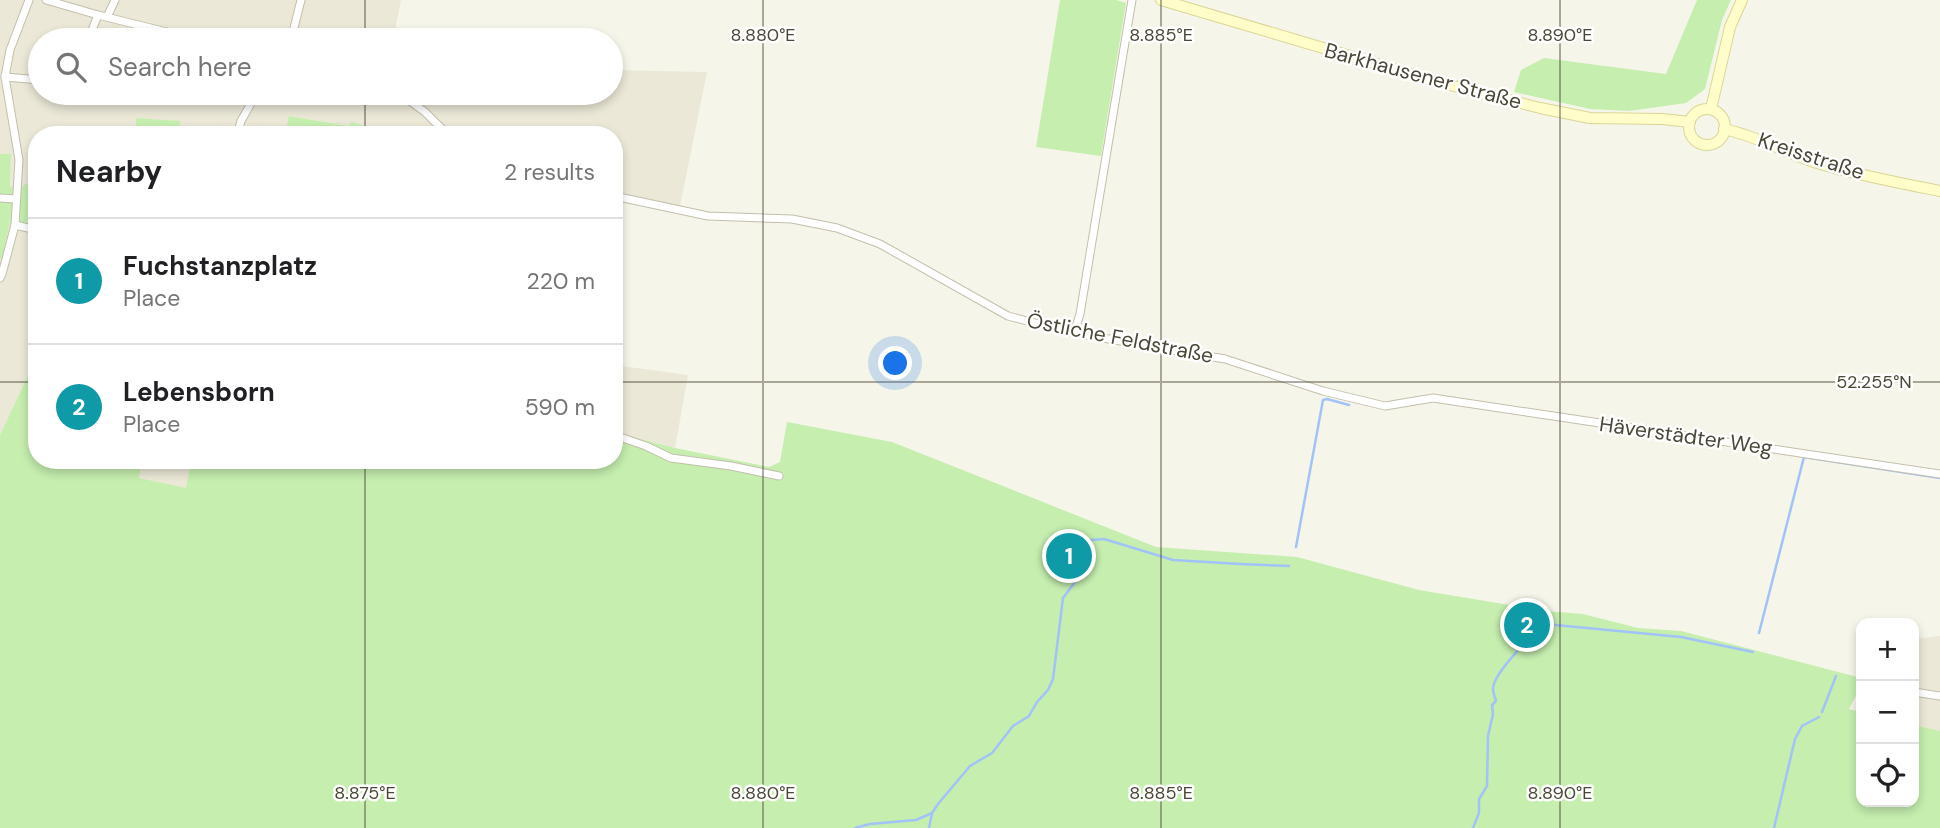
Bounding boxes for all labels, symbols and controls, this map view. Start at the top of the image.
text: 8.880°E [730,23,796,47]
text: 8.885°E [1129,23,1193,47]
text: 8.890°E [1528,23,1592,47]
search box [28,28,623,105]
street label: Barkhausener Straße [1321,36,1525,116]
icon: search [52,48,90,86]
text: Search here [108,50,251,84]
street label: Kreisstraße [1754,126,1868,186]
text: Nearby [56,152,162,191]
text: 2 results [504,157,595,187]
text: Fuchstanzplatz [123,249,317,283]
text: 1 [75,266,83,296]
text: 220 m [526,266,595,296]
text: Place [123,283,180,313]
street label: Östliche Feldstraße [1024,306,1216,370]
your location [878,346,912,380]
text: 52.255°N [1836,370,1912,394]
text: Lebensborn [123,375,275,409]
text: 2 [72,392,86,422]
text: 590 m [525,392,595,422]
text: Place [123,409,180,439]
street label: Häverstädter Weg [1598,410,1775,462]
pin: 1 [1046,530,1092,582]
pin: 2 [1504,599,1550,651]
map controls [1856,618,1919,807]
button: + [1856,618,1919,681]
button: − [1856,681,1919,744]
button: locate [1856,744,1919,807]
text: 8.875°E [334,781,396,805]
text: 8.880°E [730,781,796,805]
text: 8.885°E [1129,781,1193,805]
text: 8.890°E [1528,781,1592,805]

